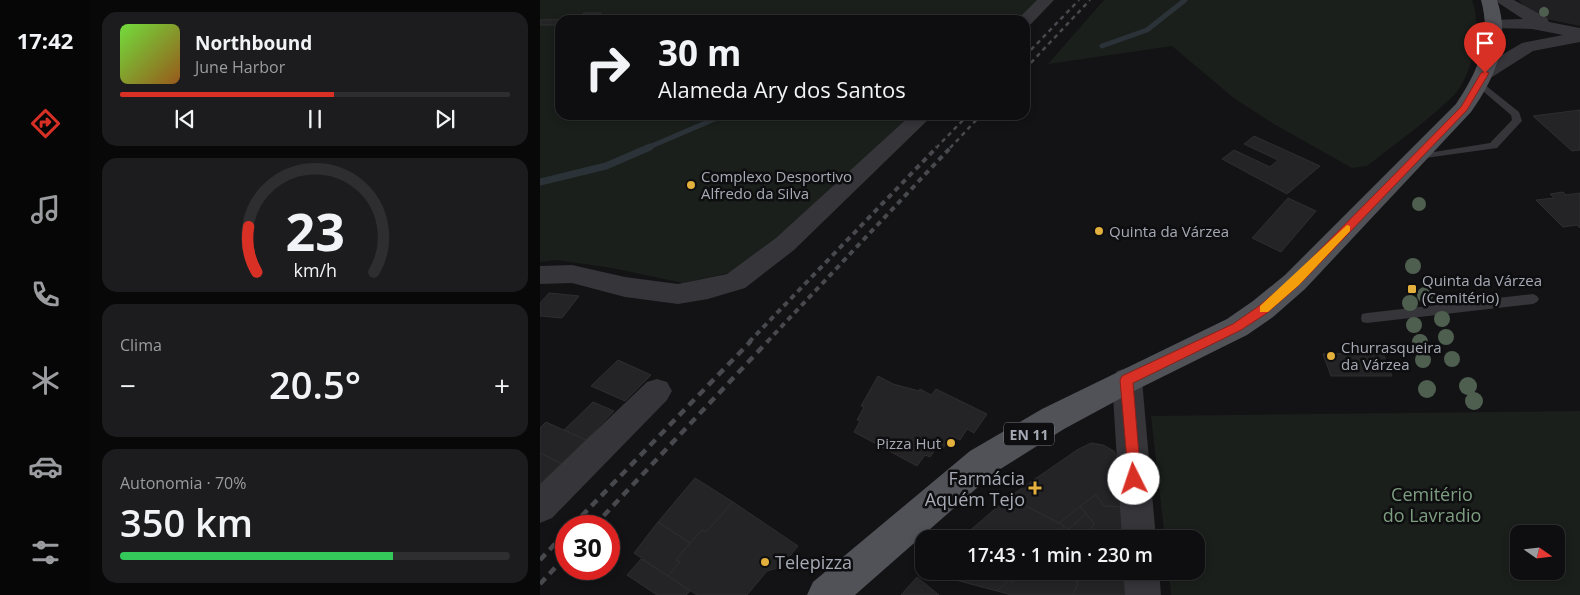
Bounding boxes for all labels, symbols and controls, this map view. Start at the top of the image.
pin [1464,22,1506,73]
text: 17:42 [17,25,73,55]
text: 30 m [658,29,741,76]
icon: arrive [1471,29,1499,57]
text: Northbound [195,30,312,56]
icon: right [575,35,640,100]
text: June Harbor [195,56,285,78]
text: Alameda Ary dos Santos [658,74,906,104]
icon: previous [171,105,199,133]
icon: pause [301,105,329,133]
icon: next [431,105,459,133]
icon: directions [28,106,63,141]
place label: Complexo Desportivo Alfredo da Silva [701,166,852,203]
marker: Complexo Desportivo Alfredo da Silva [685,179,697,191]
icon: music [28,192,63,227]
text: 23 [285,195,345,266]
place label: Quinta da Várzea [1109,221,1229,241]
marker: Quinta da Várzea [1093,225,1105,237]
text: km/h [293,258,337,282]
place label: Quinta da Várzea (Cemitério) [1422,270,1542,307]
icon: phone [28,277,63,312]
marker: Quinta da Várzea (Cemitério) [1406,283,1418,295]
text: Clima [120,334,162,356]
place label: Churrasqueira da Várzea [1341,337,1442,374]
marker: Churrasqueira da Várzea [1325,350,1337,362]
text: 20.5° [269,358,361,410]
icon: climate [28,363,63,398]
text: − [120,366,136,404]
text: + [494,366,510,404]
road number: EN 11 [1004,422,1054,446]
place label: Pizza Hut [876,433,941,453]
marker: Pizza Hut [945,437,957,449]
icon: car [28,449,63,484]
position arrow [1107,452,1159,504]
place label: Farmácia Aquém Tejo [925,466,1025,511]
text: Autonomia · 70% [120,472,246,494]
marker: Farmácia Aquém Tejo [1029,482,1041,494]
park label: Cemitério do Lavradio [1383,482,1481,527]
text: 350 km [120,496,253,548]
speed limit sign: 30 [555,515,620,580]
north arrow [1510,525,1565,580]
map controls [1510,525,1565,580]
icon: filters [28,535,63,570]
text: 17:43 · 1 min · 230 m [967,542,1153,568]
place label: Telepizza [775,550,852,574]
marker: Telepizza [759,556,771,568]

